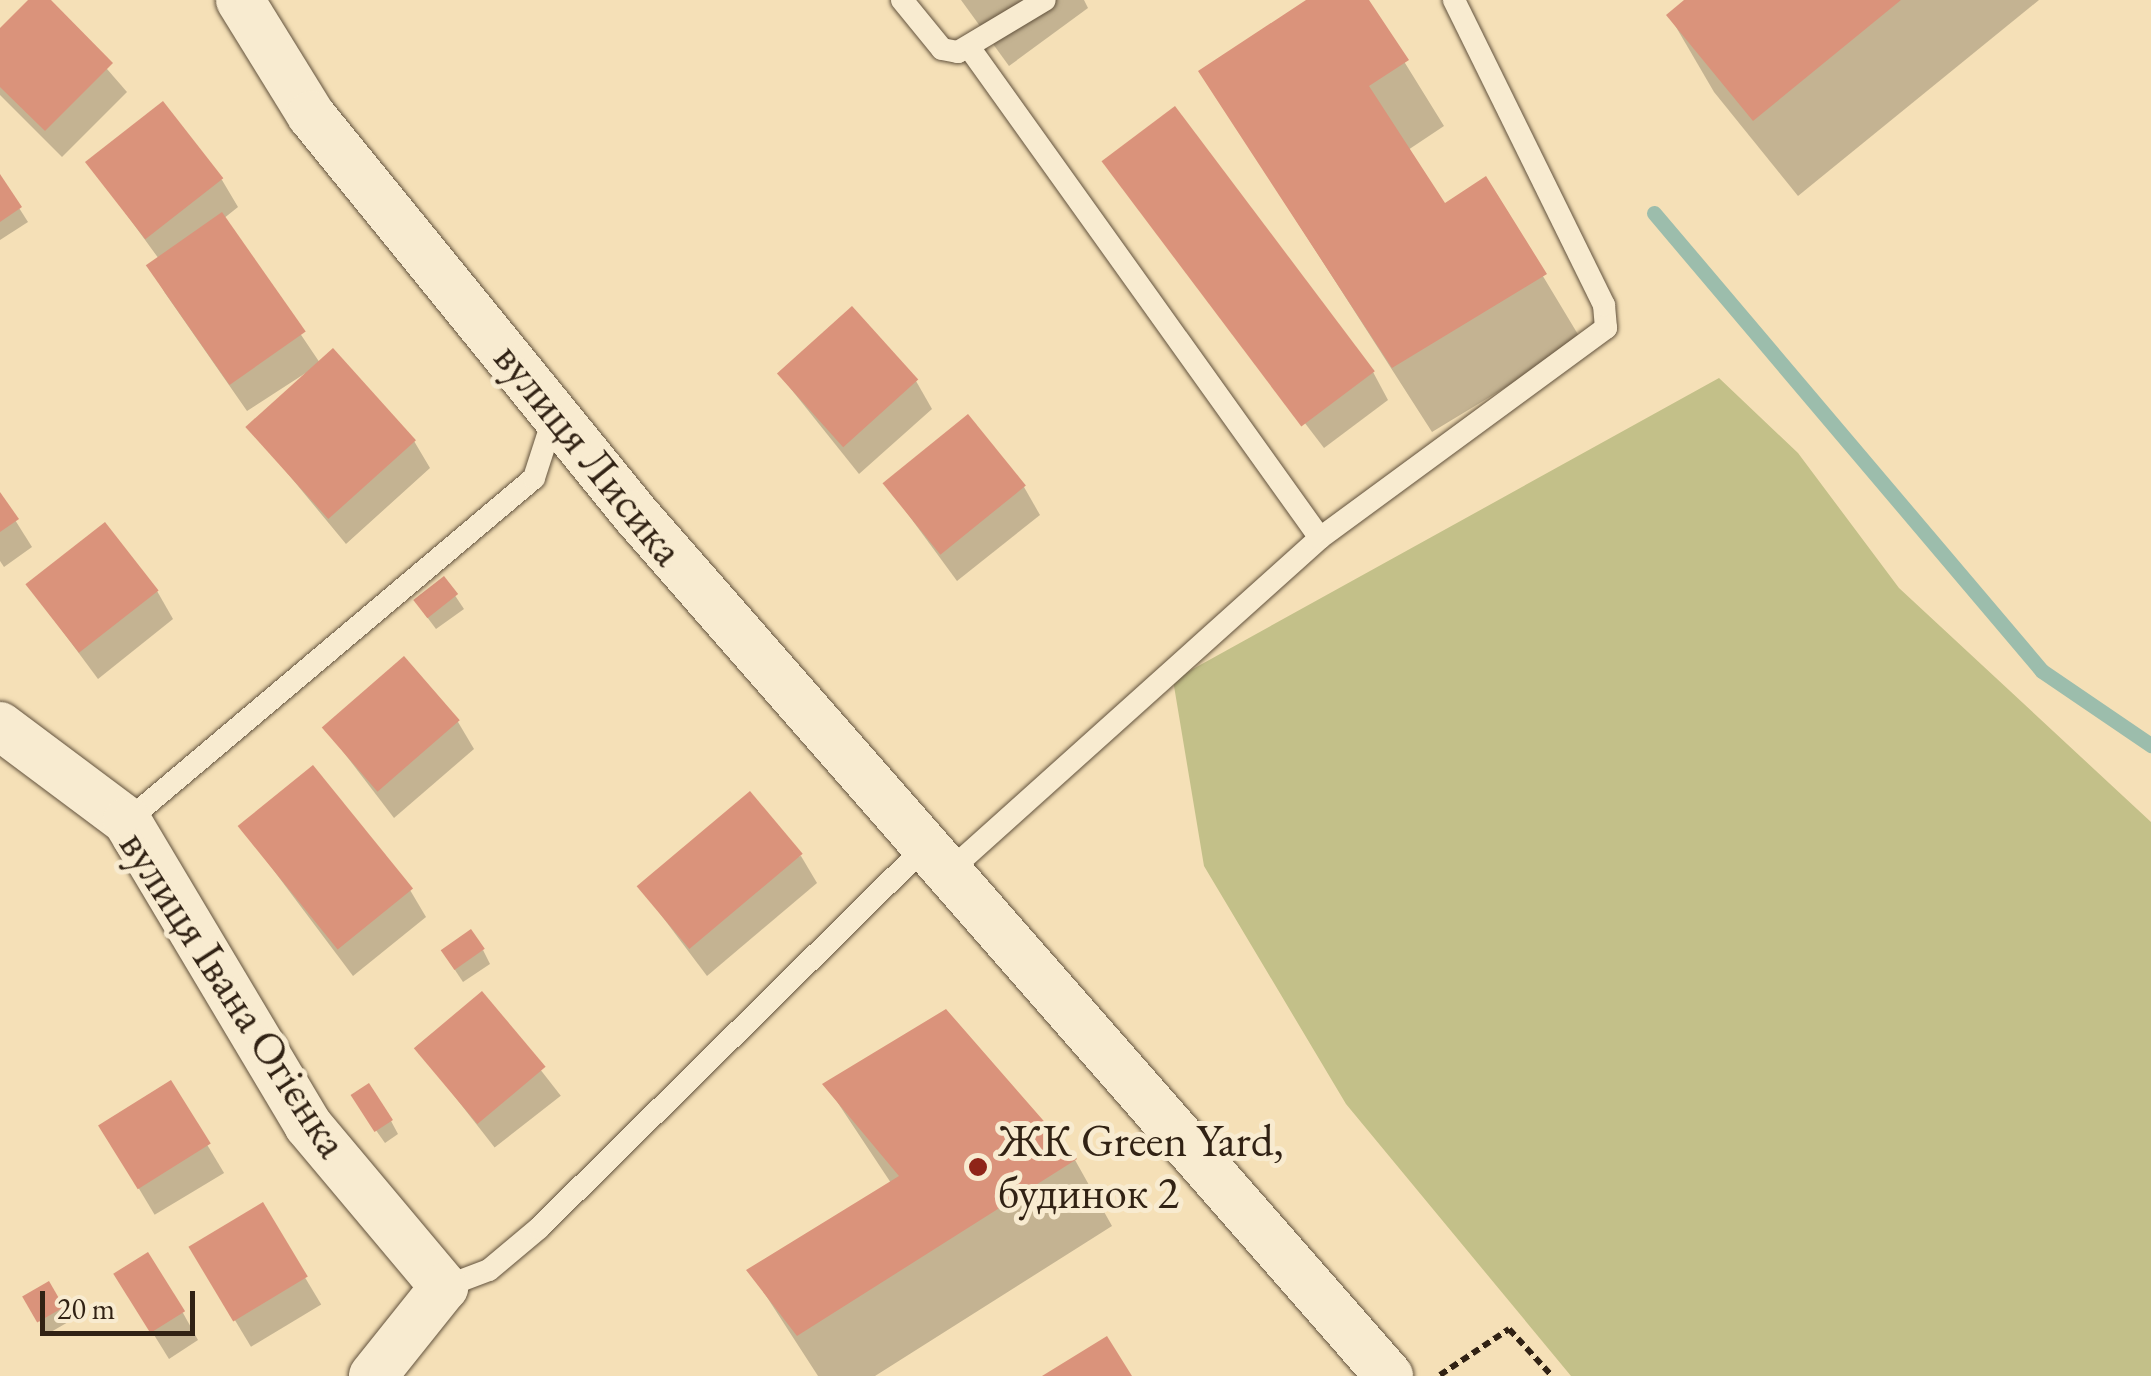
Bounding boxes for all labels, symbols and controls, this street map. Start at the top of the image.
street label: вулиця Лисика [483,332,695,576]
street label: вулиця Івана Огієнка [108,820,360,1168]
place label: ЖК Green Yard, будинок 2 [998,1114,1284,1220]
marker: ЖК Green Yard, будинок 2 [967,1156,989,1178]
scale bar [45,1271,200,1333]
text: 20 m [57,1289,115,1328]

